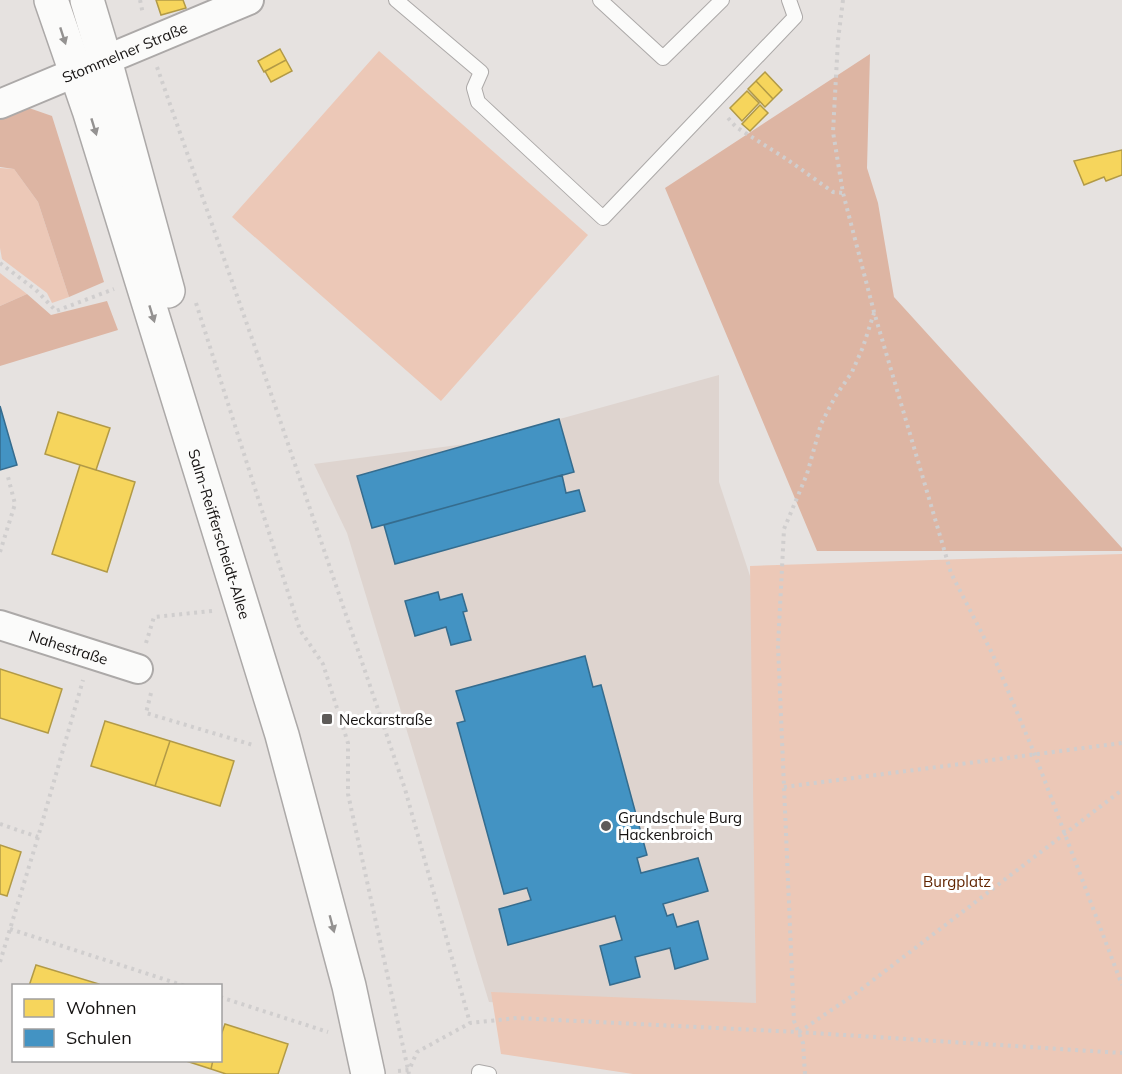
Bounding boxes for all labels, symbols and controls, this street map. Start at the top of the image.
street label: Stommelner Straße [59,17,190,87]
one-way arrow [59,27,68,45]
one-way arrow [90,119,99,137]
one-way arrow [148,305,157,323]
street label: Salm-Reifferscheidt-Allee [185,447,255,621]
street label: Nahestraße [27,625,111,668]
place label: Neckarstraße [339,710,432,729]
marker: Neckarstraße [320,712,334,726]
place label: Grundschule Burg Hackenbroich [618,808,742,844]
marker: Grundschule Burg Hackenbroich [599,819,613,833]
park label: Burgplatz [923,872,991,891]
one-way arrow [328,915,337,933]
legend [12,984,222,1062]
text: Wohnen [66,996,137,1019]
text: Schulen [66,1026,132,1049]

